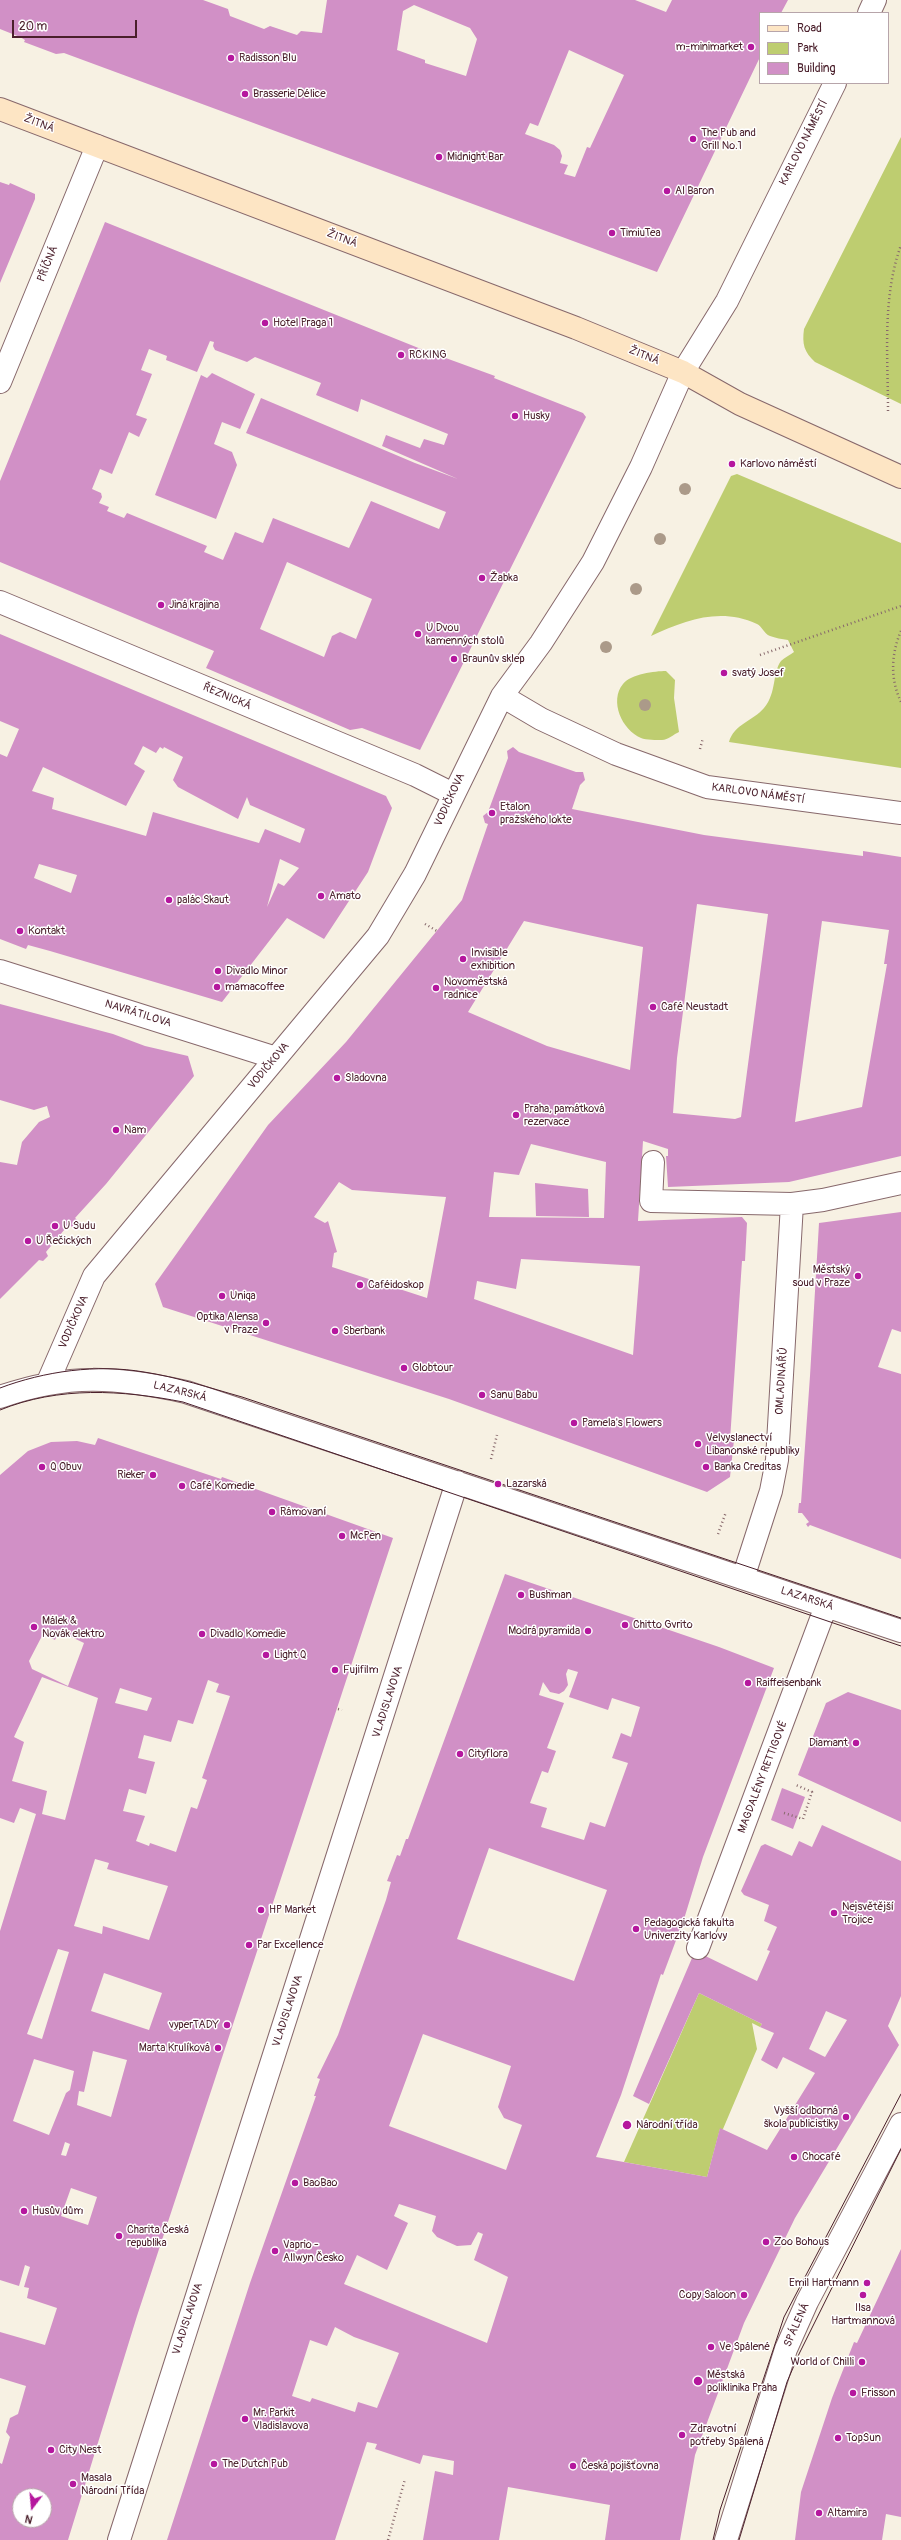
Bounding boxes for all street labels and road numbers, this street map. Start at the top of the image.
street label: KARLOVO NÁMĚSTÍ [777,98,831,188]
street label: ŽITNÁ [22,112,56,136]
street label: ŽITNÁ [325,227,359,251]
street label: PŘÍČNÁ [35,244,61,284]
street label: ŽITNÁ [627,344,661,368]
street label: ŘEZNICKÁ [201,681,253,713]
street label: VODIČKOVA [432,771,468,829]
street label: KARLOVO NÁMĚSTÍ [711,781,805,807]
street label: NAVRÁTILOVA [103,998,173,1030]
street label: VODIČKOVA [246,1040,292,1092]
street label: VODIČKOVA [56,1293,92,1351]
street label: OMLADINÁŘŮ [773,1347,791,1415]
street label: LAZARSKÁ [152,1379,208,1405]
street label: LAZARSKÁ [779,1584,835,1614]
street label: VLADISLAVOVA [370,1664,406,1740]
street label: MAGDALÉNY RETTIGOVÉ [735,1719,791,1835]
street label: VLADISLAVOVA [270,1973,306,2049]
street label: VLADISLAVOVA [170,2281,206,2357]
street label: SPÁLENÁ [781,2301,813,2349]

